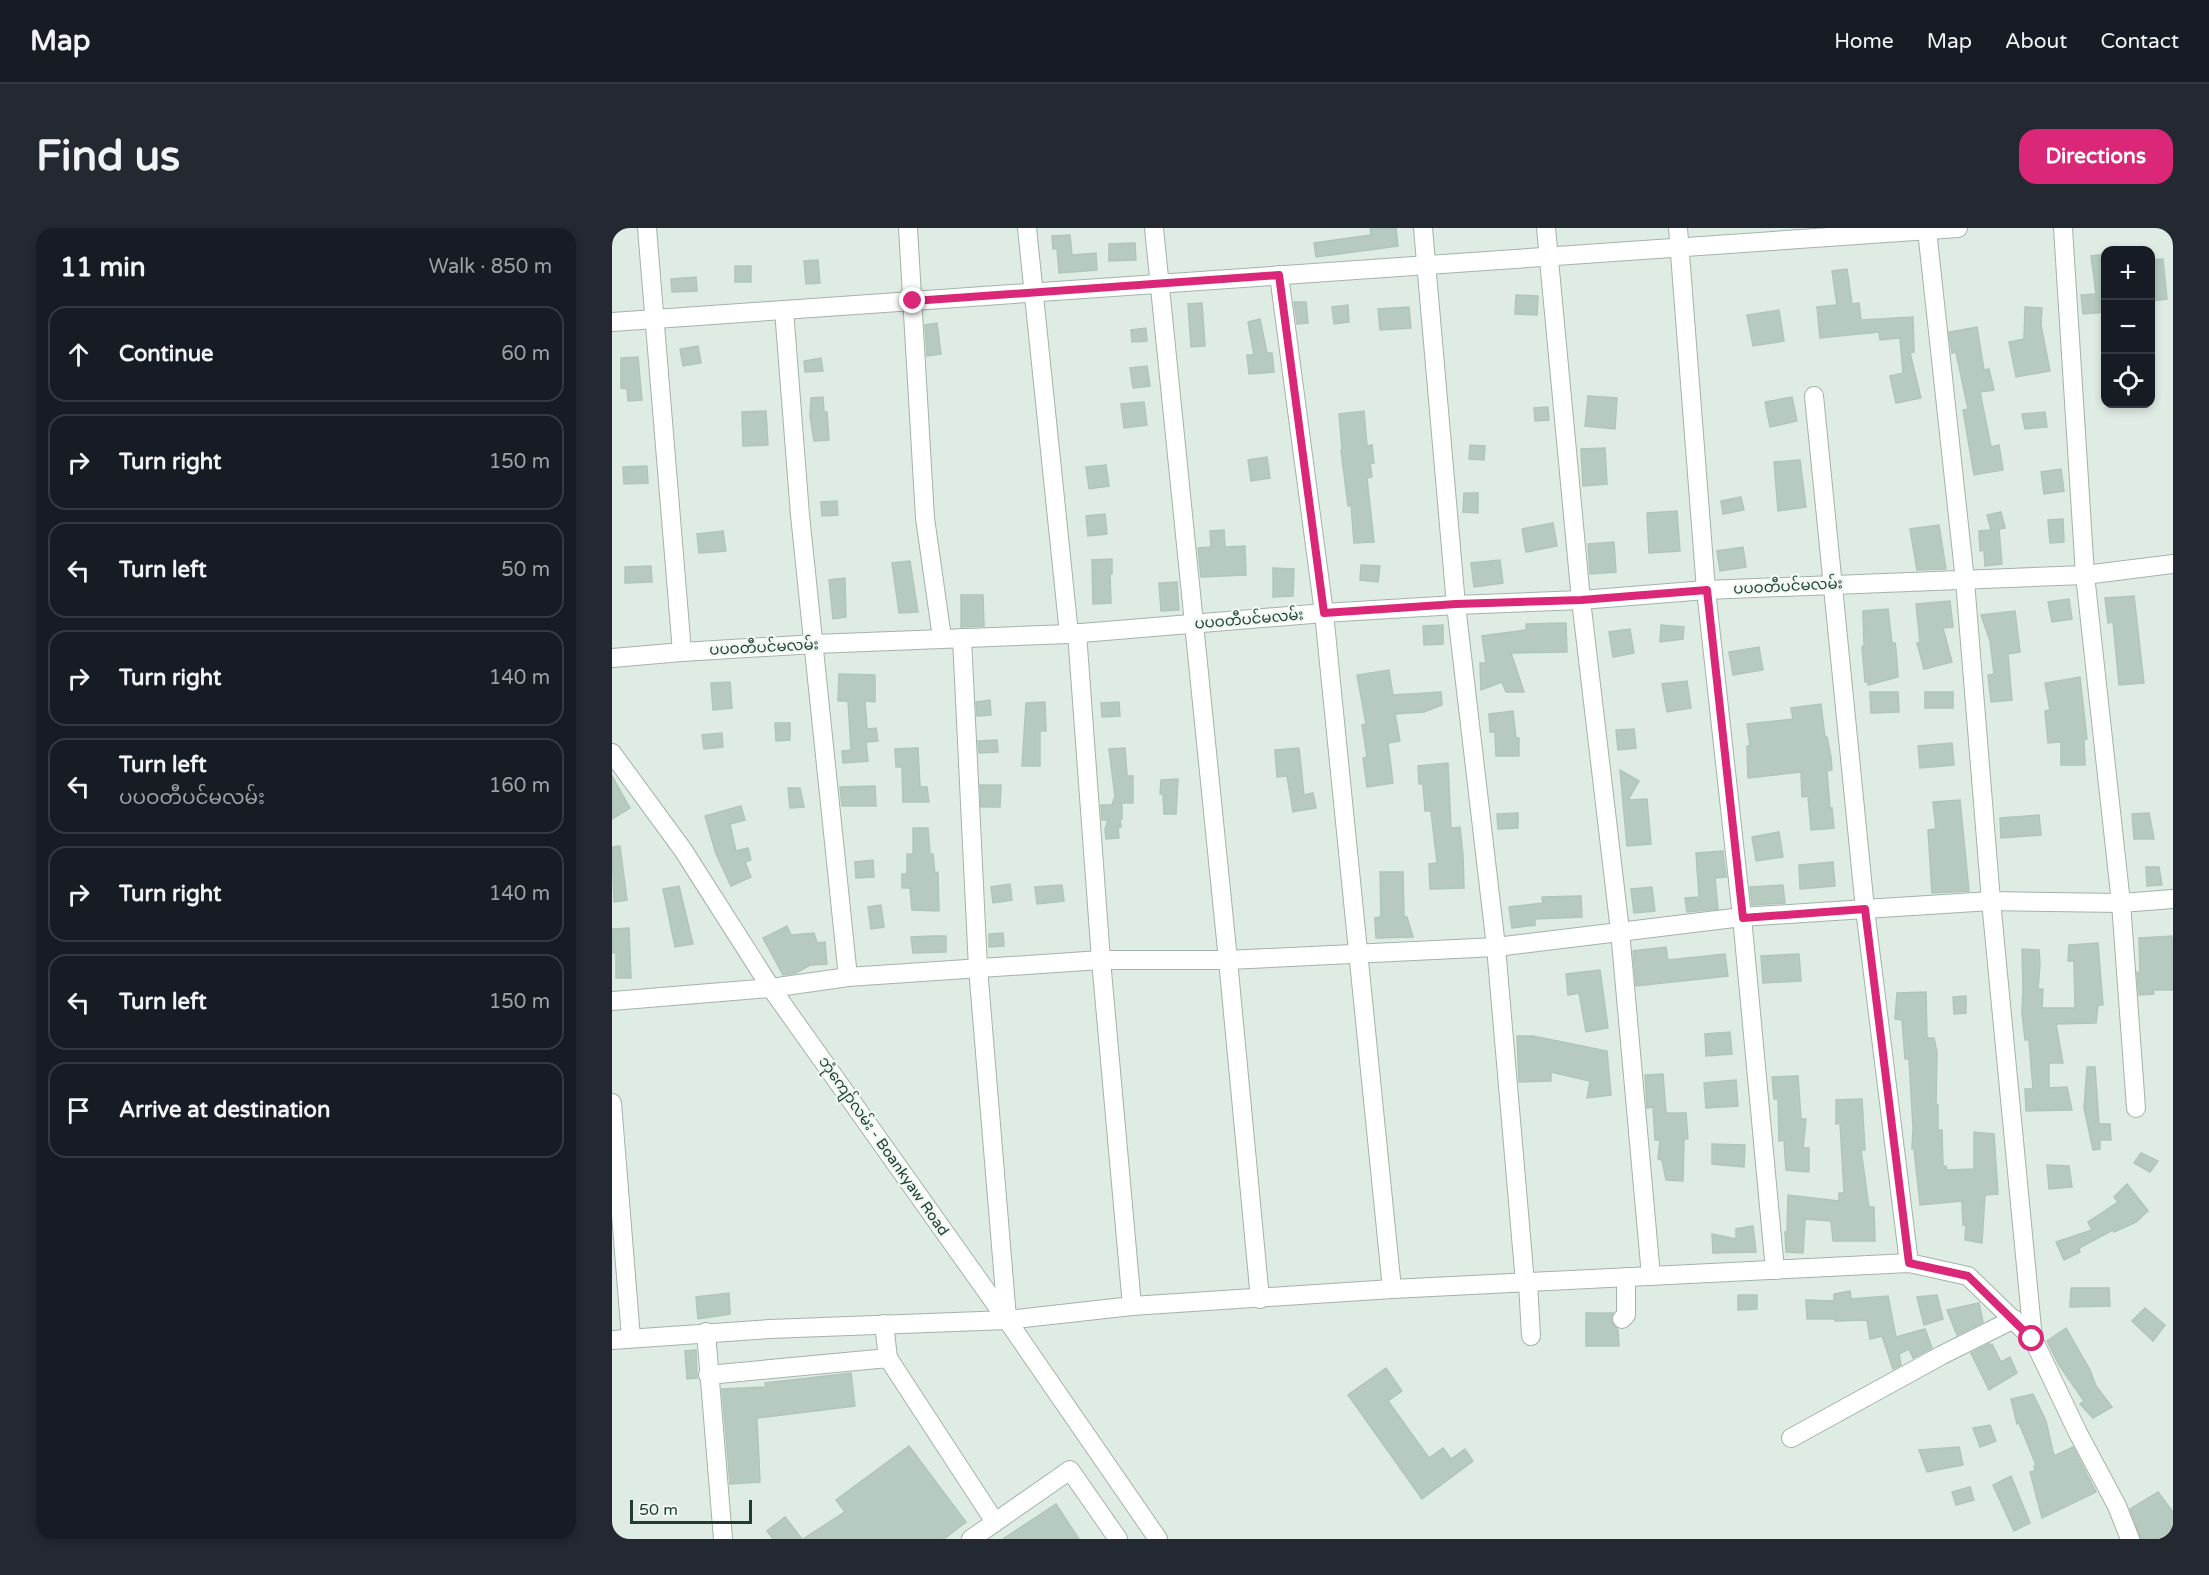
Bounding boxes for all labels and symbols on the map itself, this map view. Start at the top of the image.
route end [899,287,925,313]
street label: ပပဝတီပင်မလမ်း [1733,573,1843,598]
street label: ပပဝတီပင်မလမ်း [1194,604,1304,633]
street label: ပပဝတီပင်မလမ်း [709,634,819,659]
street label: ဘုံကျော်လမ်း - Boankyaw Road [813,1052,954,1241]
route start [2018,1325,2044,1351]
scale bar [630,1497,752,1524]

